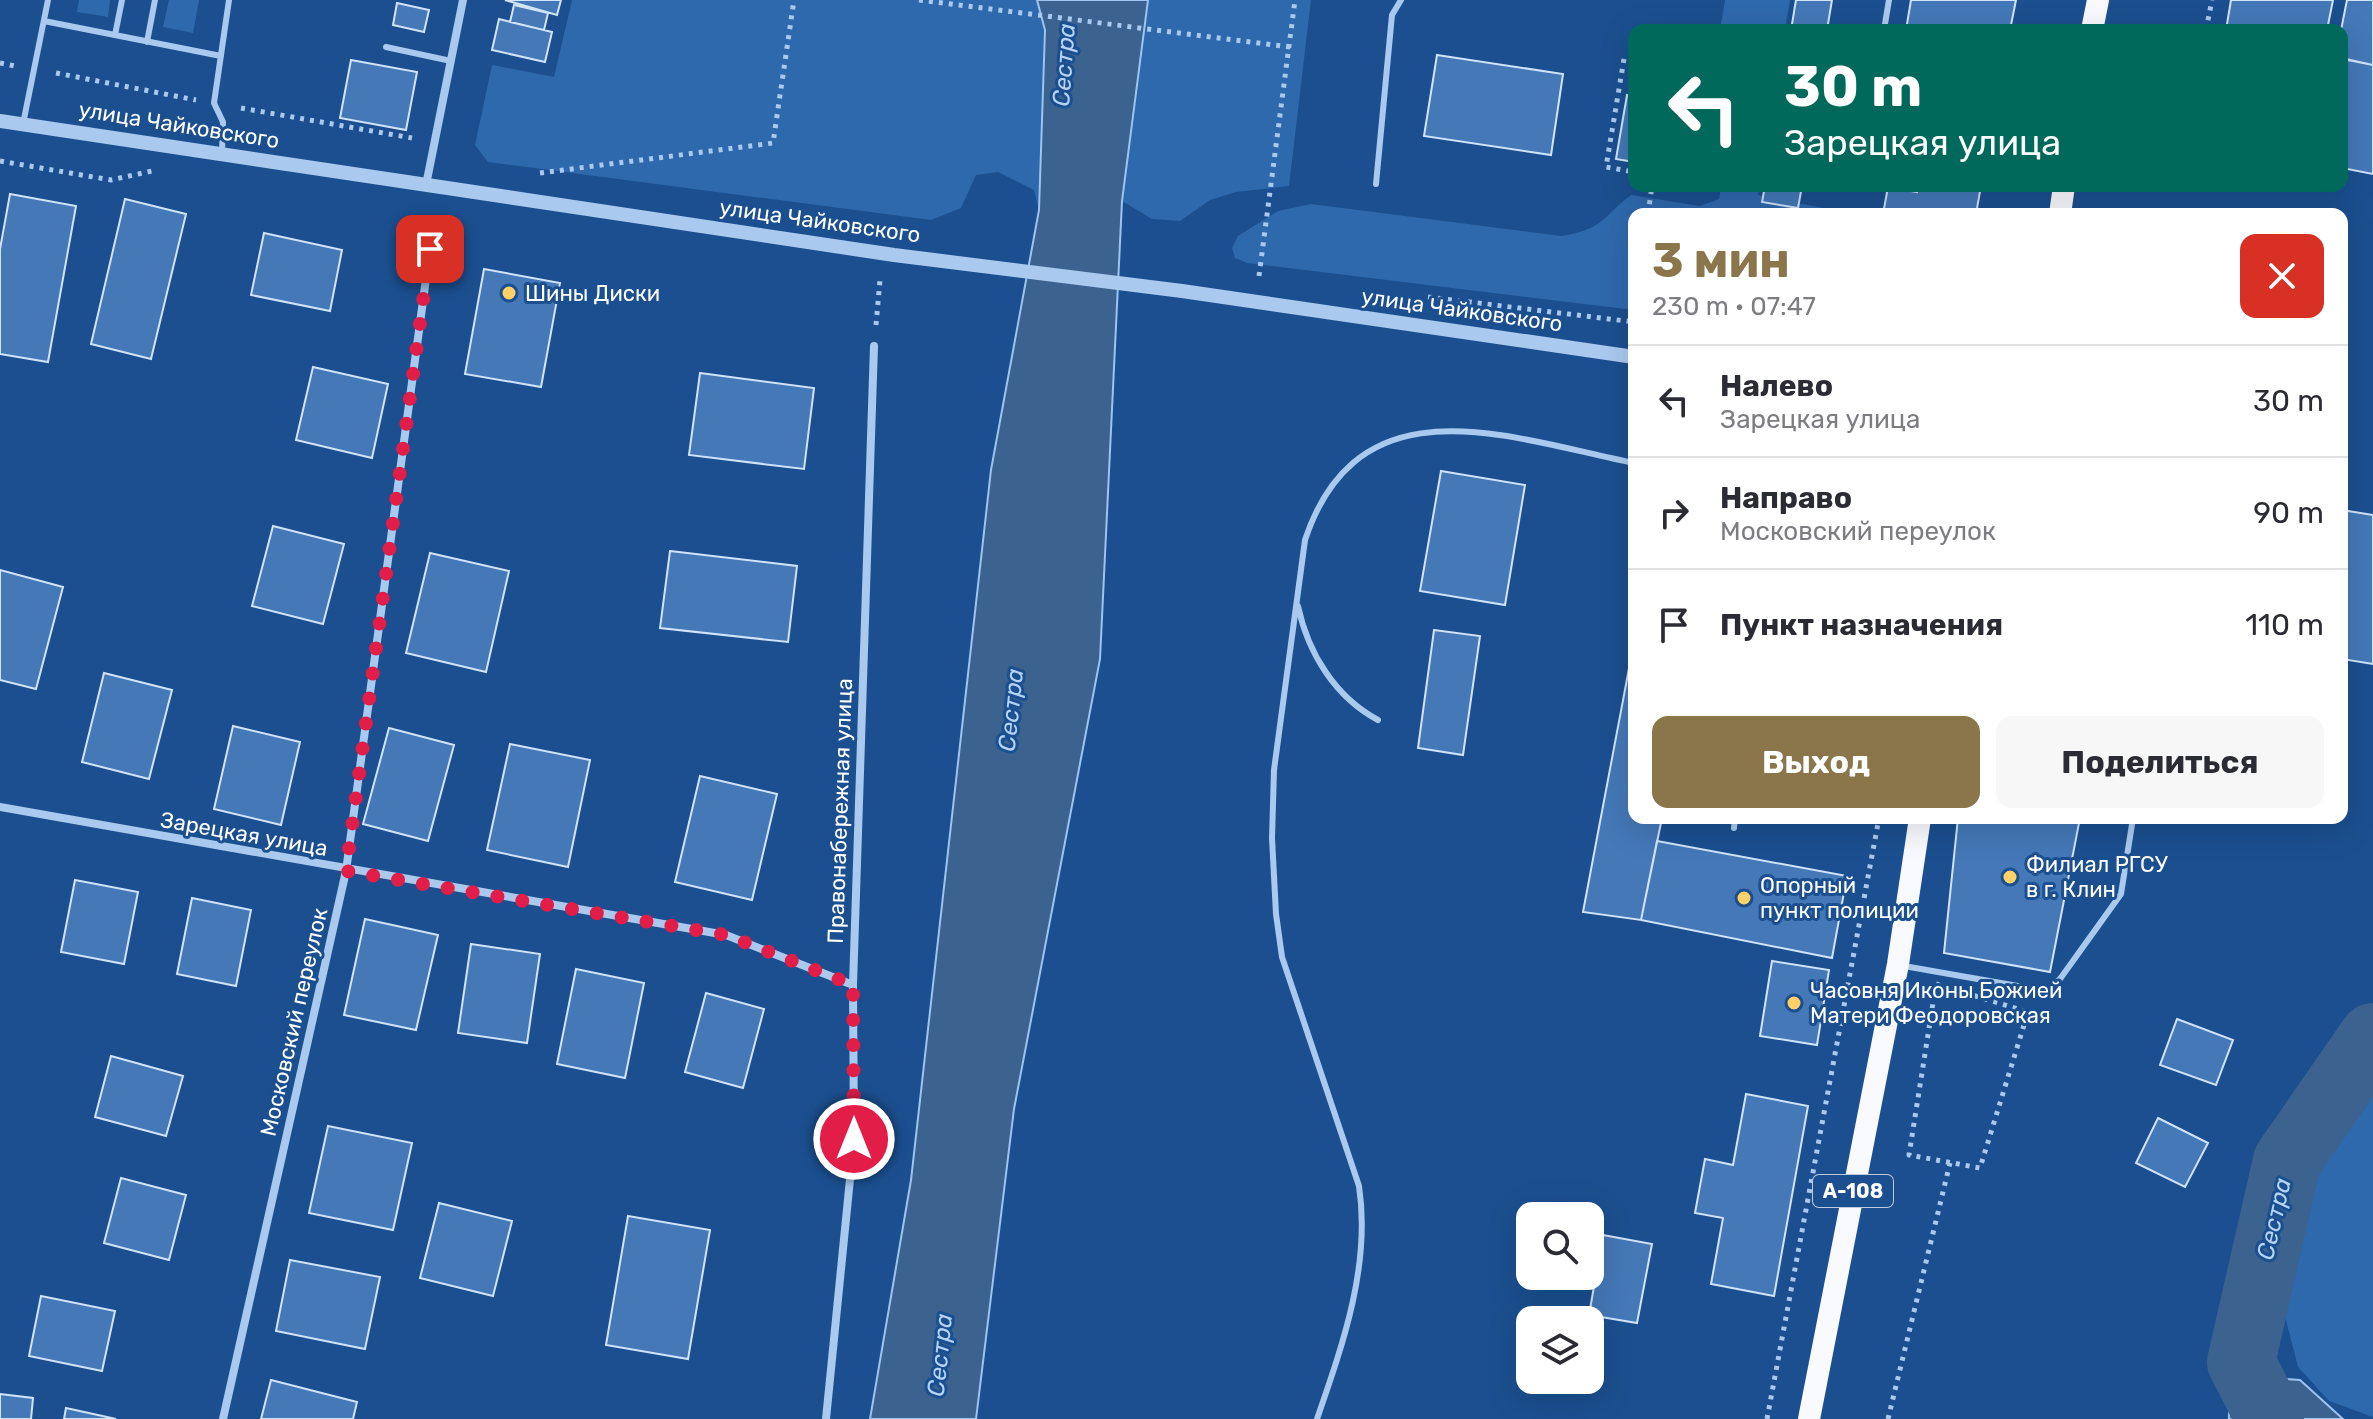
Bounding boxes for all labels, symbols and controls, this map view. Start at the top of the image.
water label: Сестра [1047,23,1081,107]
text: 30 m [1784,54,1922,120]
icon: left [1652,56,1756,160]
street label: улица Чайковского [77,96,281,154]
text: Зарецкая улица [1784,121,2061,164]
street label: улица Чайковского [718,194,922,248]
pin [396,215,464,283]
icon: arrive [408,227,452,271]
text: 3 мин [1652,232,1790,289]
button: close [2240,234,2324,318]
place label: Шины Диски [525,280,660,307]
street label: улица Чайковского [1360,283,1564,337]
marker: Шины Диски [500,284,518,302]
text: 230 m · 07:47 [1652,291,1816,322]
text: Налево [1720,368,1833,404]
icon: left [1652,379,1696,423]
text: 30 m [2253,383,2324,419]
text: Зарецкая улица [1720,404,1920,435]
text: Направо [1720,480,1852,516]
icon: right [1652,491,1696,535]
text: 90 m [2253,495,2324,531]
text: Московский переулок [1720,516,1996,547]
icon: arrive [1652,603,1696,647]
text: Пункт назначения [1720,607,2003,643]
text: 110 m [2245,607,2324,643]
water label: Сестра [993,667,1029,753]
street label: Правонабережная улица [822,678,858,944]
button: Выход [1652,716,1980,808]
button: Поделиться [1996,716,2324,808]
street label: Зарецкая улица [158,806,330,862]
place label: Филиал РГСУ в г. Клин [2026,851,2168,903]
marker: Филиал РГСУ в г. Клин [2001,868,2019,886]
place label: Опорный пункт полиции [1760,872,1919,924]
marker: Опорный пункт полиции [1735,889,1753,907]
street label: Московский переулок [255,905,333,1139]
place label: Часовня Иконы Божией Матери Феодоровская [1810,977,2062,1029]
marker: Часовня Иконы Божией Матери Феодоровская [1785,994,1803,1012]
position arrow [812,1097,896,1181]
road number: А-108 [1813,1175,1893,1207]
water label: Сестра [2251,1175,2297,1263]
map controls [1516,1202,1604,1394]
button: search [1516,1202,1604,1290]
button: layers [1516,1306,1604,1394]
water label: Сестра [922,1312,958,1398]

